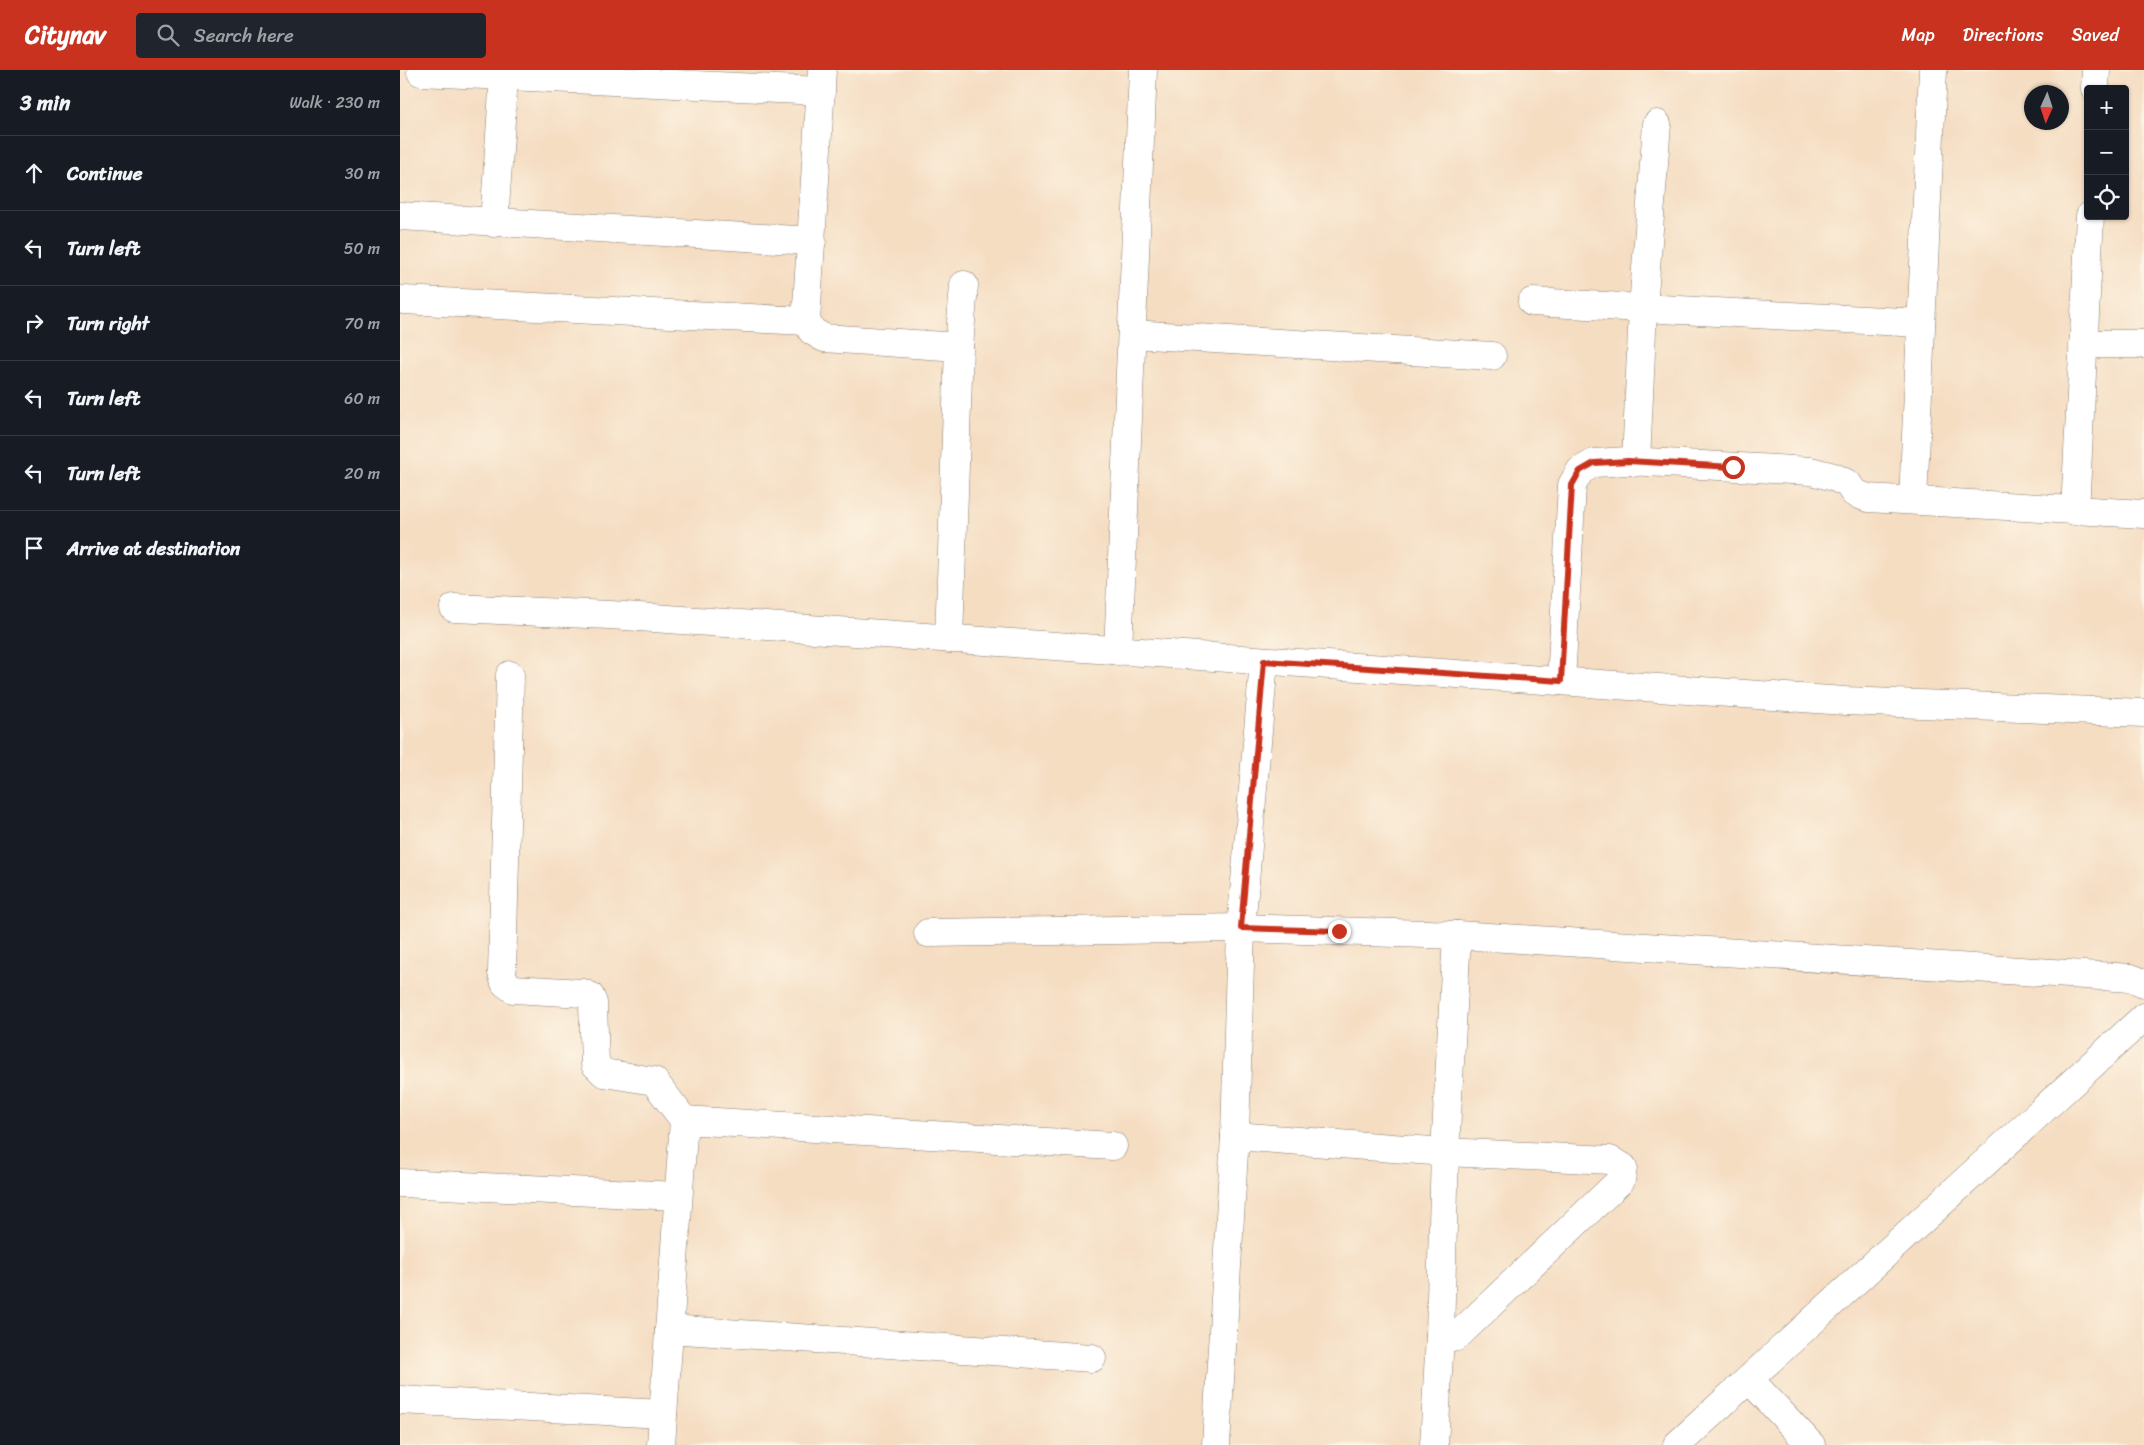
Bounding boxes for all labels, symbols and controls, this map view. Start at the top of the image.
search box [136,13,486,58]
text: Citynav [25,14,106,56]
text: Search here [194,19,294,52]
text: Map [1902,19,1935,51]
text: Directions [1963,19,2044,51]
text: Saved [2072,19,2119,51]
icon: search [154,21,182,49]
text: 3 min [20,84,70,122]
north arrow [2024,85,2069,130]
map controls [2084,85,2129,220]
button: + [2084,85,2129,130]
text: Walk · 230 m [289,88,380,117]
button: − [2084,130,2129,175]
text: Continue [67,157,143,190]
icon: ahead [20,159,48,187]
text: 30 m [345,159,380,188]
button: locate [2084,175,2129,220]
text: Turn left [67,232,140,265]
icon: left [20,234,48,262]
text: 50 m [344,234,380,263]
text: Turn right [67,307,149,340]
icon: right [20,309,48,337]
text: 70 m [344,309,380,338]
text: Turn left [67,382,140,415]
icon: left [20,384,48,412]
text: 60 m [344,384,380,413]
route start [1722,456,1745,479]
text: Turn left [67,457,140,490]
icon: left [20,459,48,487]
text: 20 m [344,459,380,488]
text: Arrive at destination [67,532,240,565]
icon: arrive [20,534,48,562]
route end [1328,920,1351,943]

